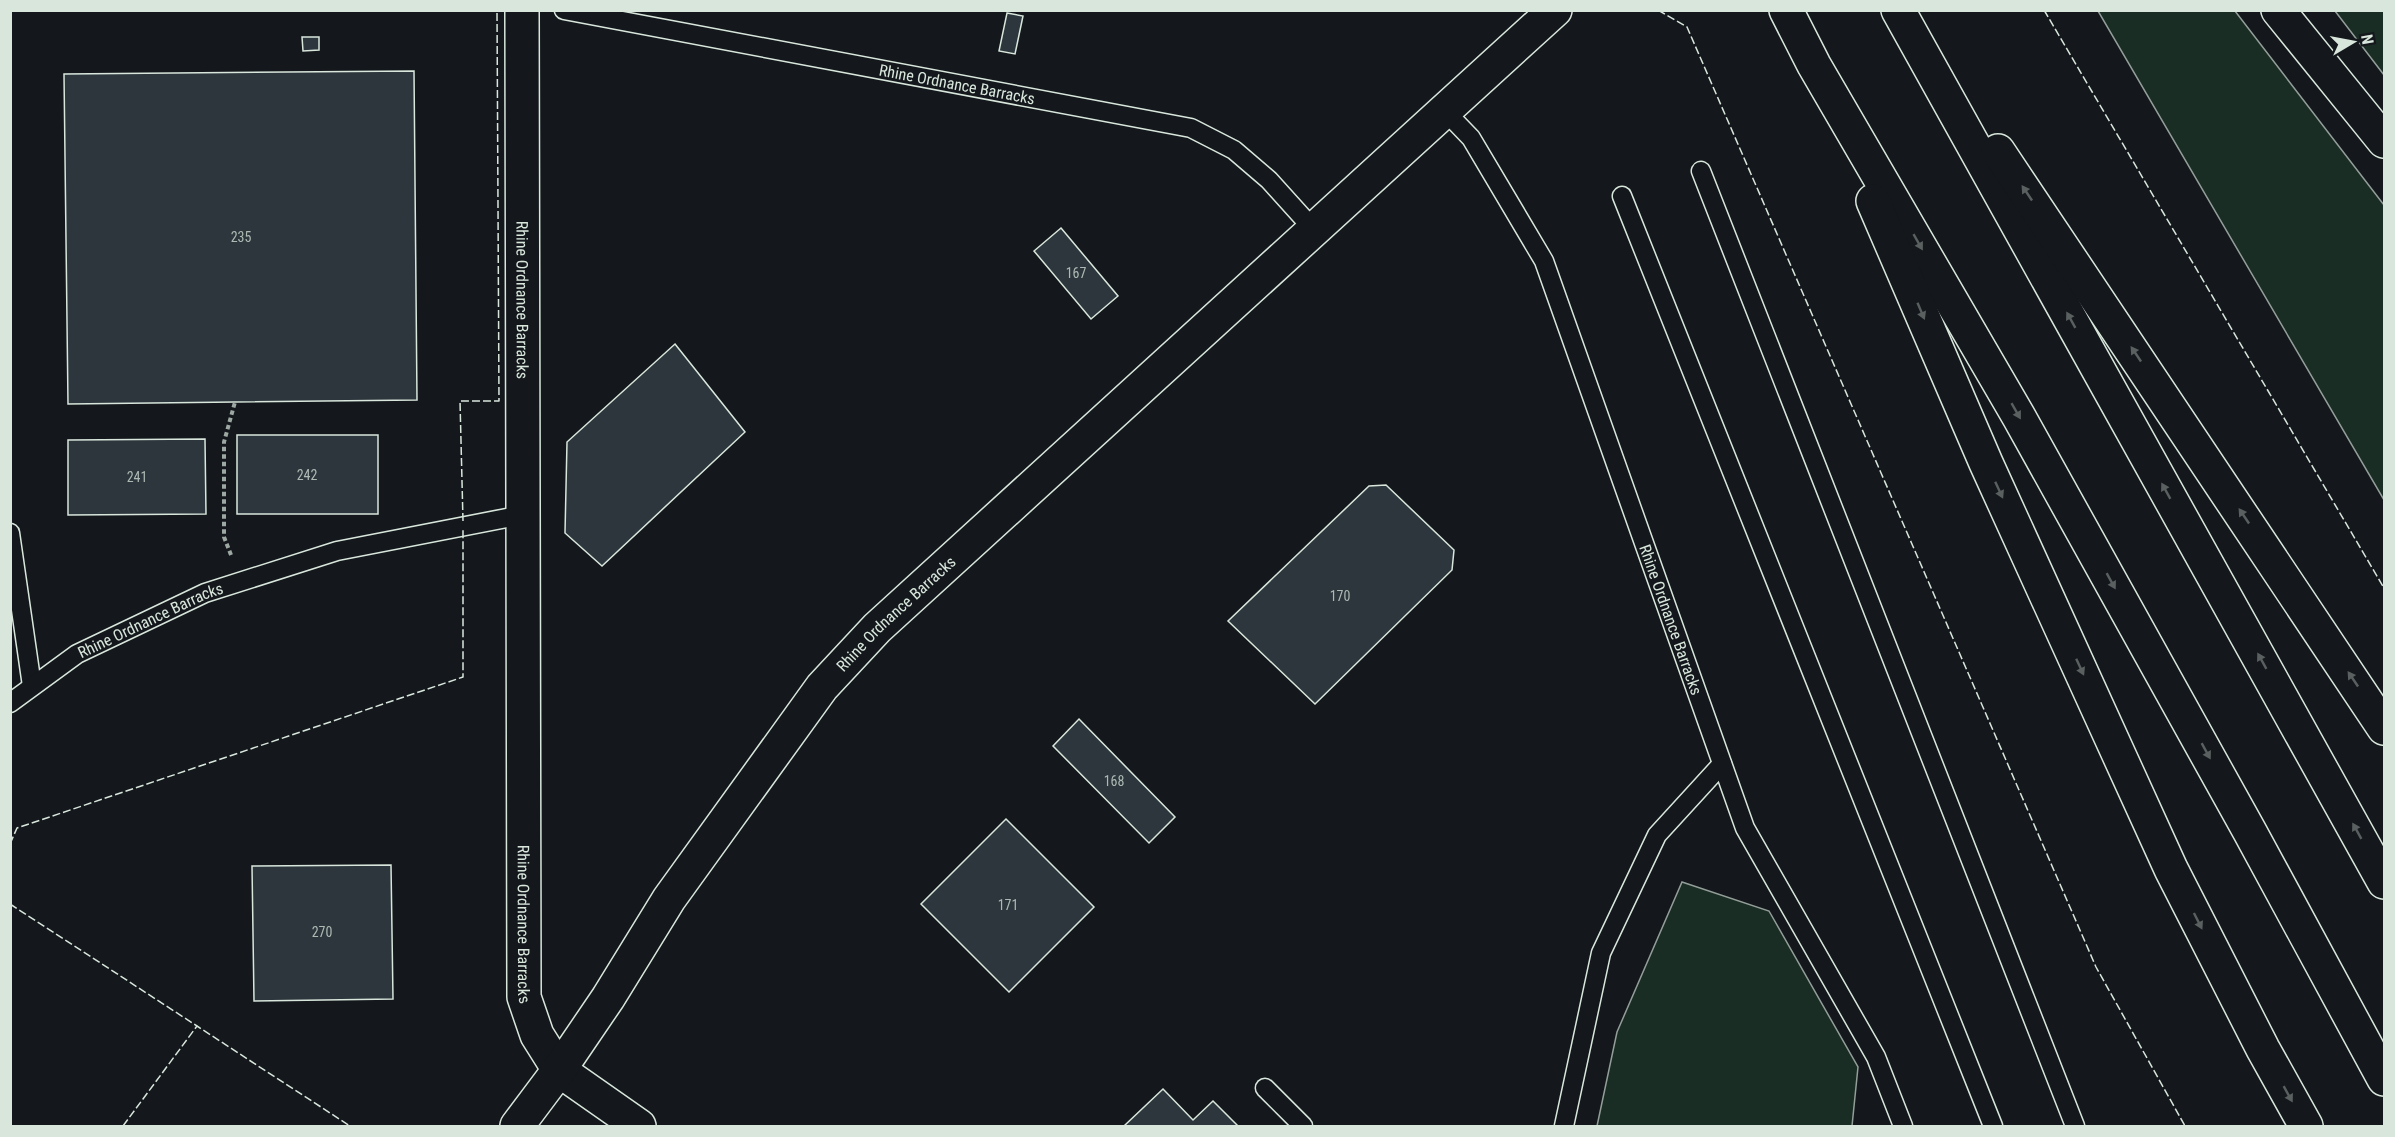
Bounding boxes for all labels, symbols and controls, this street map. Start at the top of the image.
north arrow [2323,12,2383,72]
text: N [2357,33,2377,46]
street label: Rhine Ordnance Barracks [877,60,1037,108]
one-way arrow [2021,185,2033,201]
street label: Rhine Ordnance Barracks [512,221,532,379]
house number: 235 [231,229,251,245]
one-way arrow [1912,234,1923,250]
house number: 167 [1066,265,1086,281]
one-way arrow [1916,303,1925,320]
one-way arrow [2066,312,2076,329]
one-way arrow [2130,347,2142,363]
one-way arrow [2011,403,2021,420]
house number: 242 [297,467,317,483]
house number: 241 [127,469,147,485]
one-way arrow [1994,481,2004,499]
one-way arrow [2161,482,2171,499]
one-way arrow [2238,509,2250,525]
street label: Rhine Ordnance Barracks [1635,542,1706,698]
street label: Rhine Ordnance Barracks [832,552,960,676]
one-way arrow [2106,573,2116,590]
street label: Rhine Ordnance Barracks [75,579,226,662]
house number: 170 [1330,588,1350,604]
one-way arrow [2257,652,2267,669]
one-way arrow [2075,659,2084,676]
one-way arrow [2347,670,2358,687]
one-way arrow [2201,743,2211,760]
house number: 168 [1104,773,1124,789]
one-way arrow [2352,822,2362,839]
street label: Rhine Ordnance Barracks [514,845,535,1006]
house number: 171 [998,897,1018,913]
one-way arrow [2193,913,2203,930]
house number: 270 [312,924,332,940]
one-way arrow [2283,1086,2293,1103]

